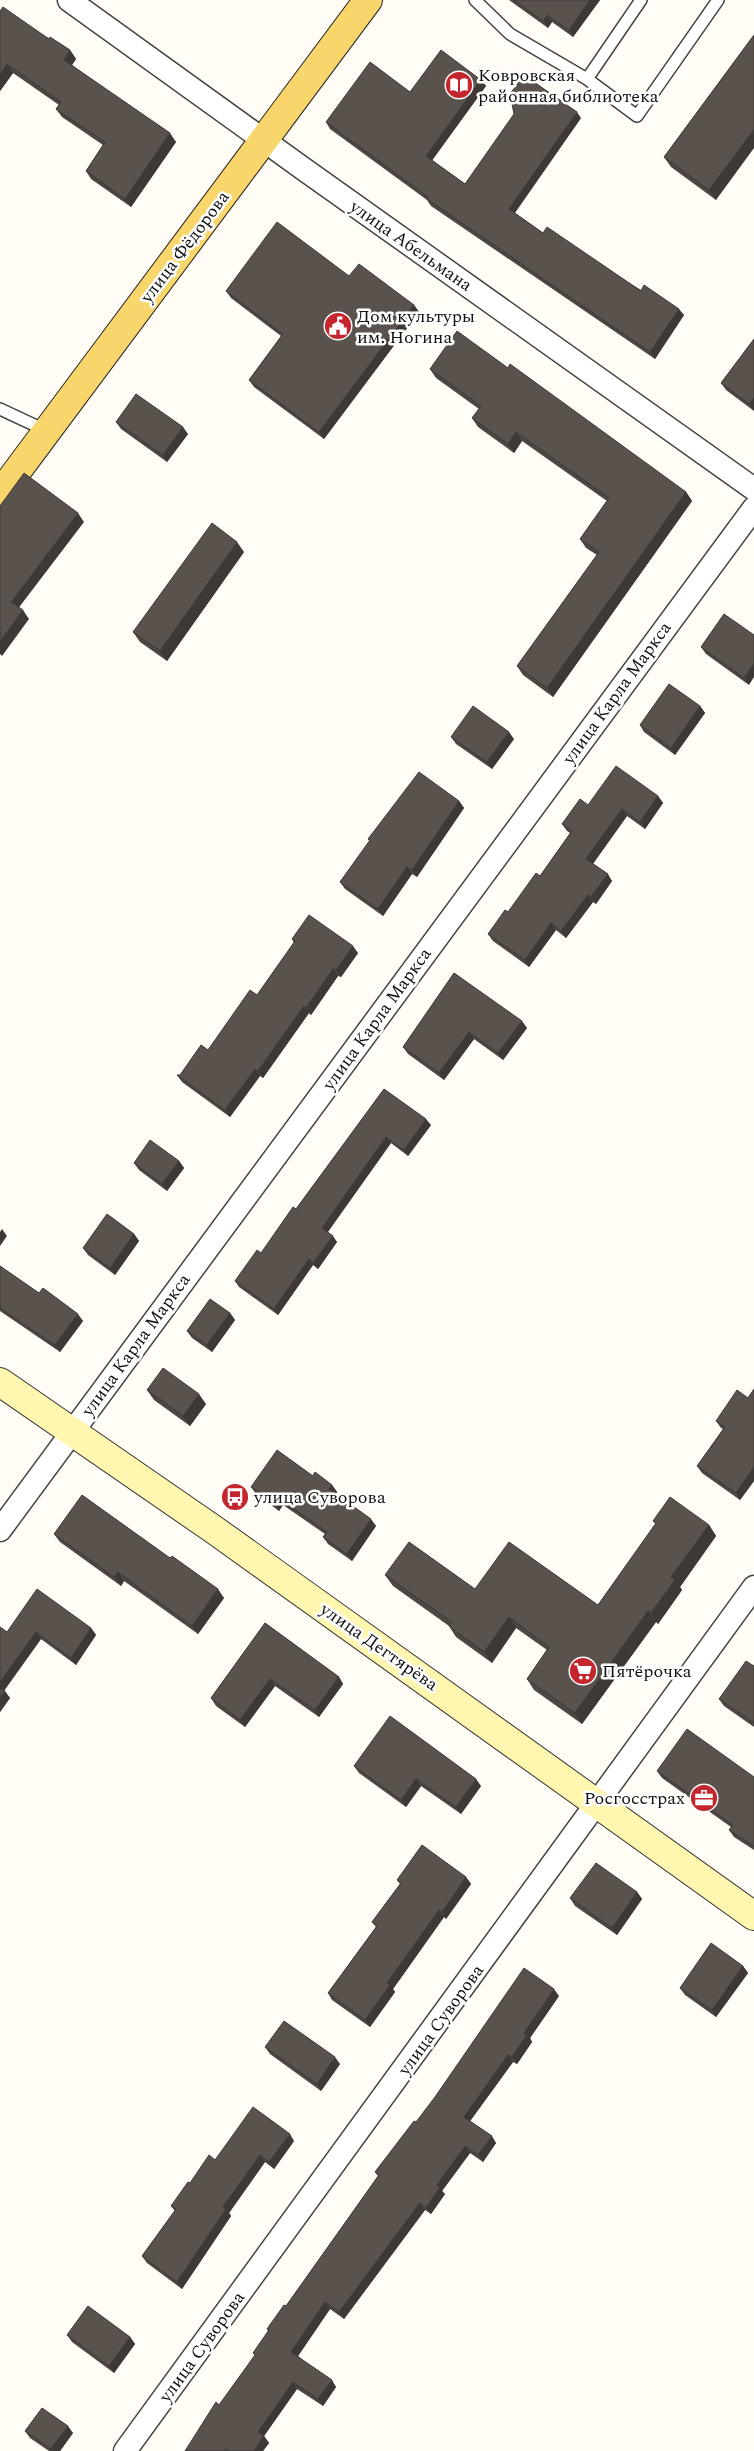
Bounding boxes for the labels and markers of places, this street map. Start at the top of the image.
place label: Ковровская районная библиотека [478,62,659,110]
library icon: Ковровская районная библиотека [444,70,474,100]
place label: Дом культуры им. Ногина [357,303,475,351]
public building icon: Дом культуры им. Ногина [323,311,353,341]
bus stop icon: улица Суворова [220,1482,250,1512]
place label: улица Суворова [253,1484,386,1511]
supermarket icon: Пятёрочка [568,1656,598,1686]
place label: Пятёрочка [602,1658,692,1685]
office icon: Росгосстрах [689,1783,719,1813]
place label: Росгосстрах [584,1785,685,1812]

